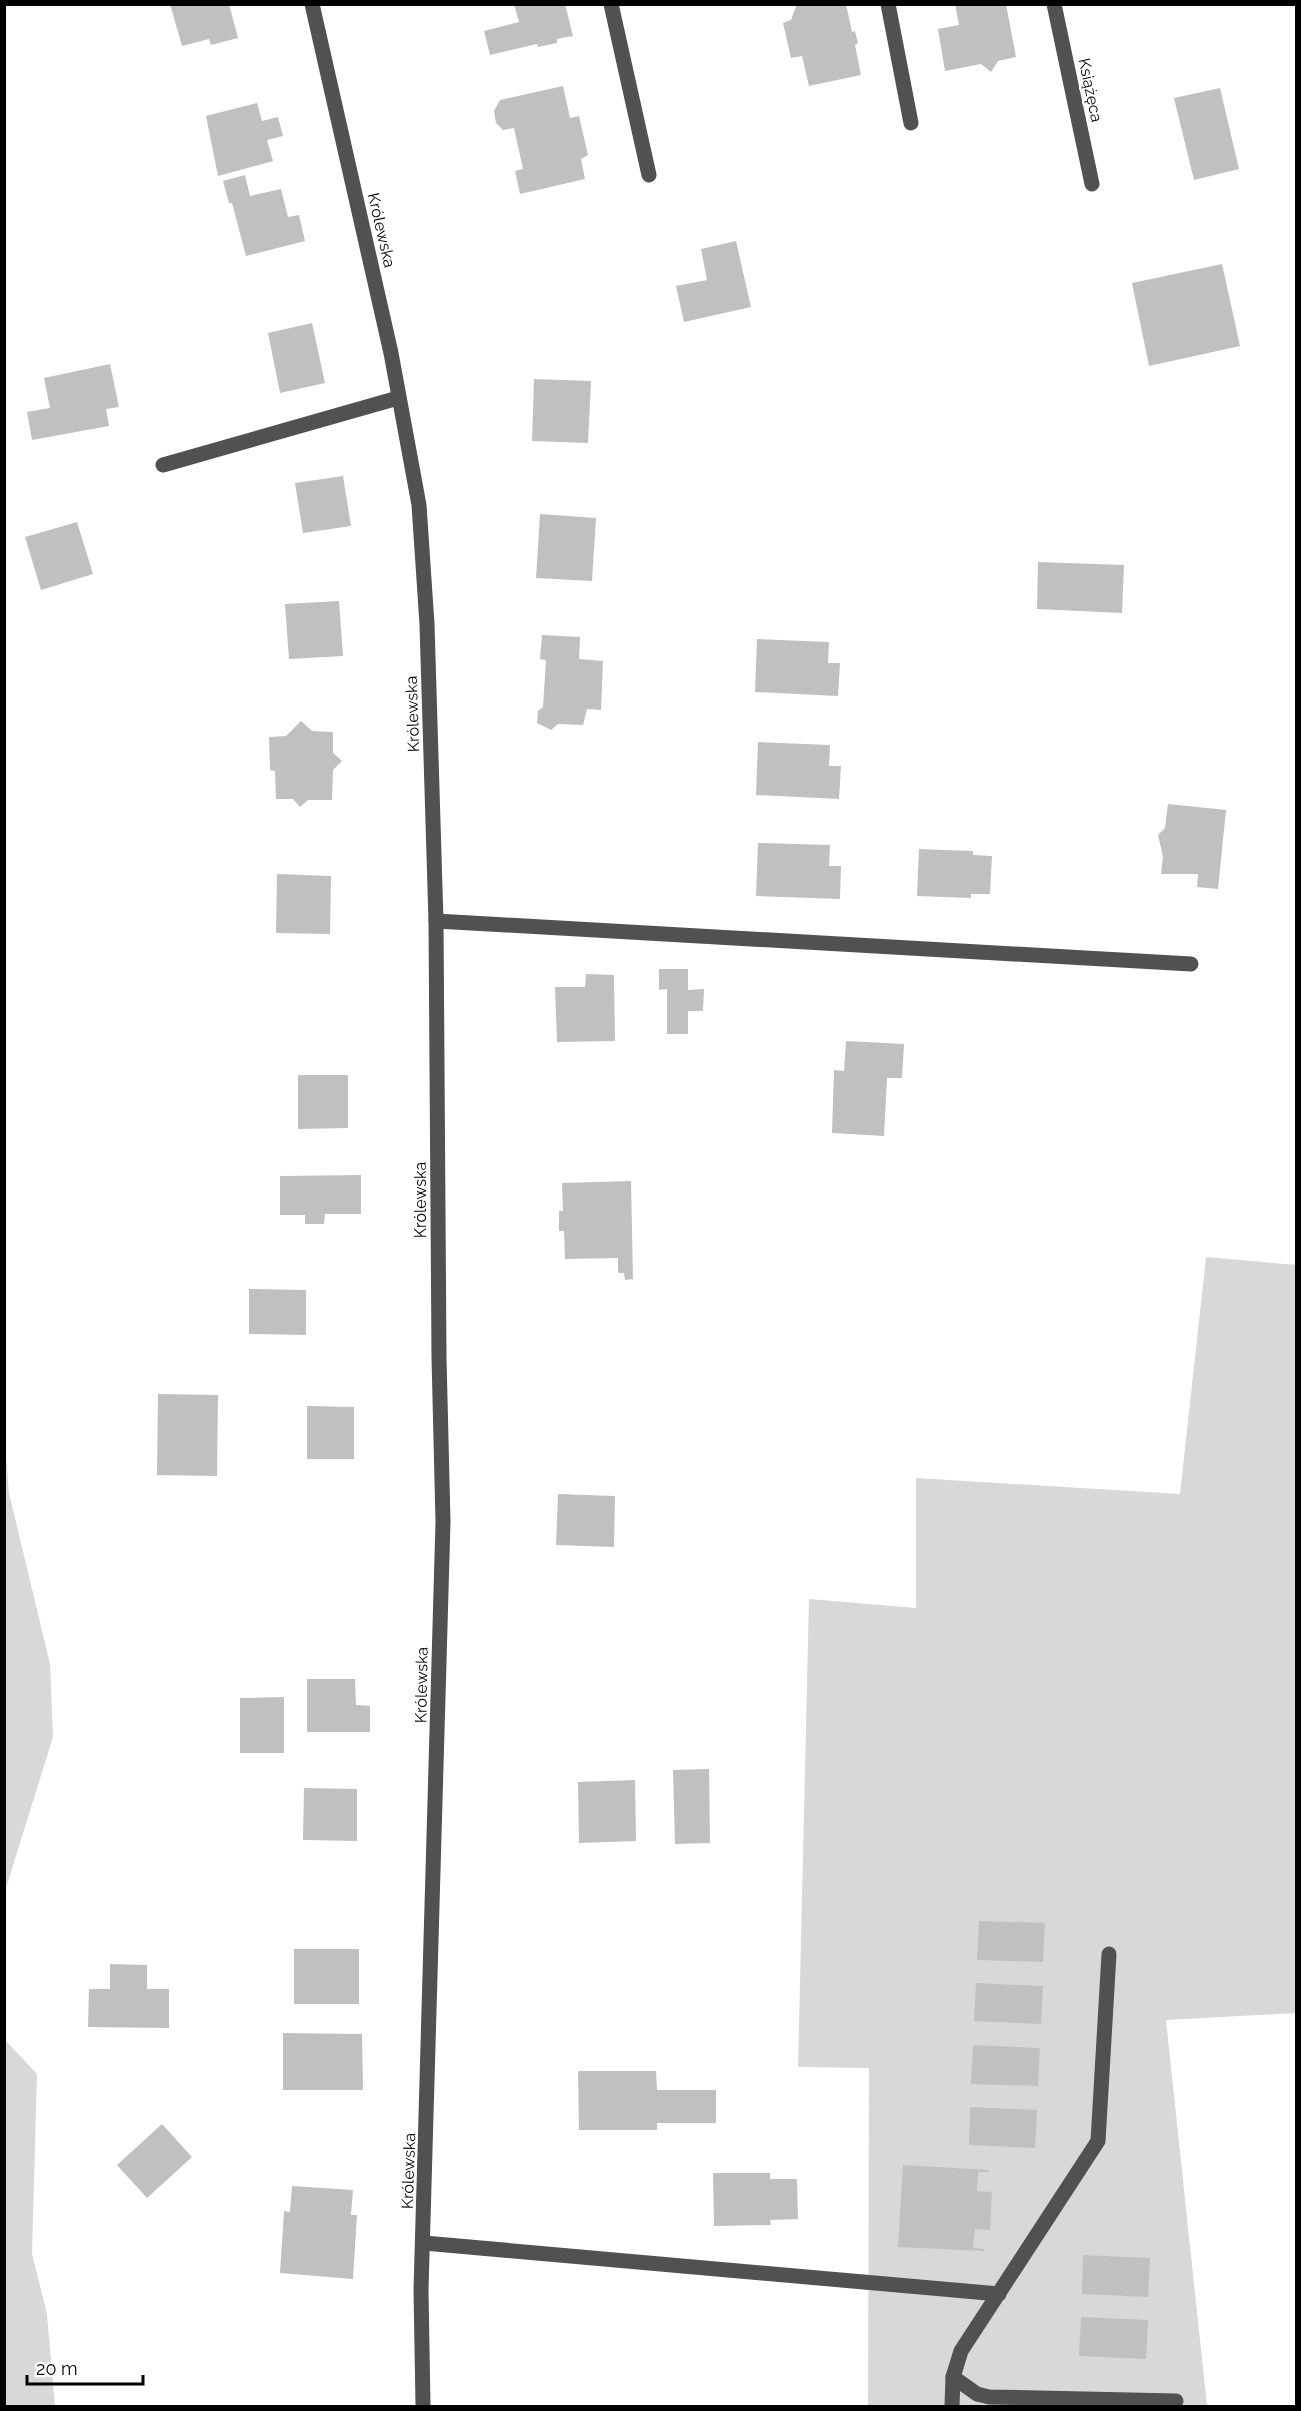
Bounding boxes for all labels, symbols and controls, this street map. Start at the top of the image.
street label: Książęca [1074,56,1107,124]
street label: Królewska [364,191,399,269]
street label: Królewska [402,675,423,752]
street label: Królewska [411,1162,430,1238]
street label: Królewska [411,1647,432,1723]
street label: Królewska [398,2133,419,2210]
scale bar [27,2348,142,2386]
text: 20 m [36,2358,78,2379]

